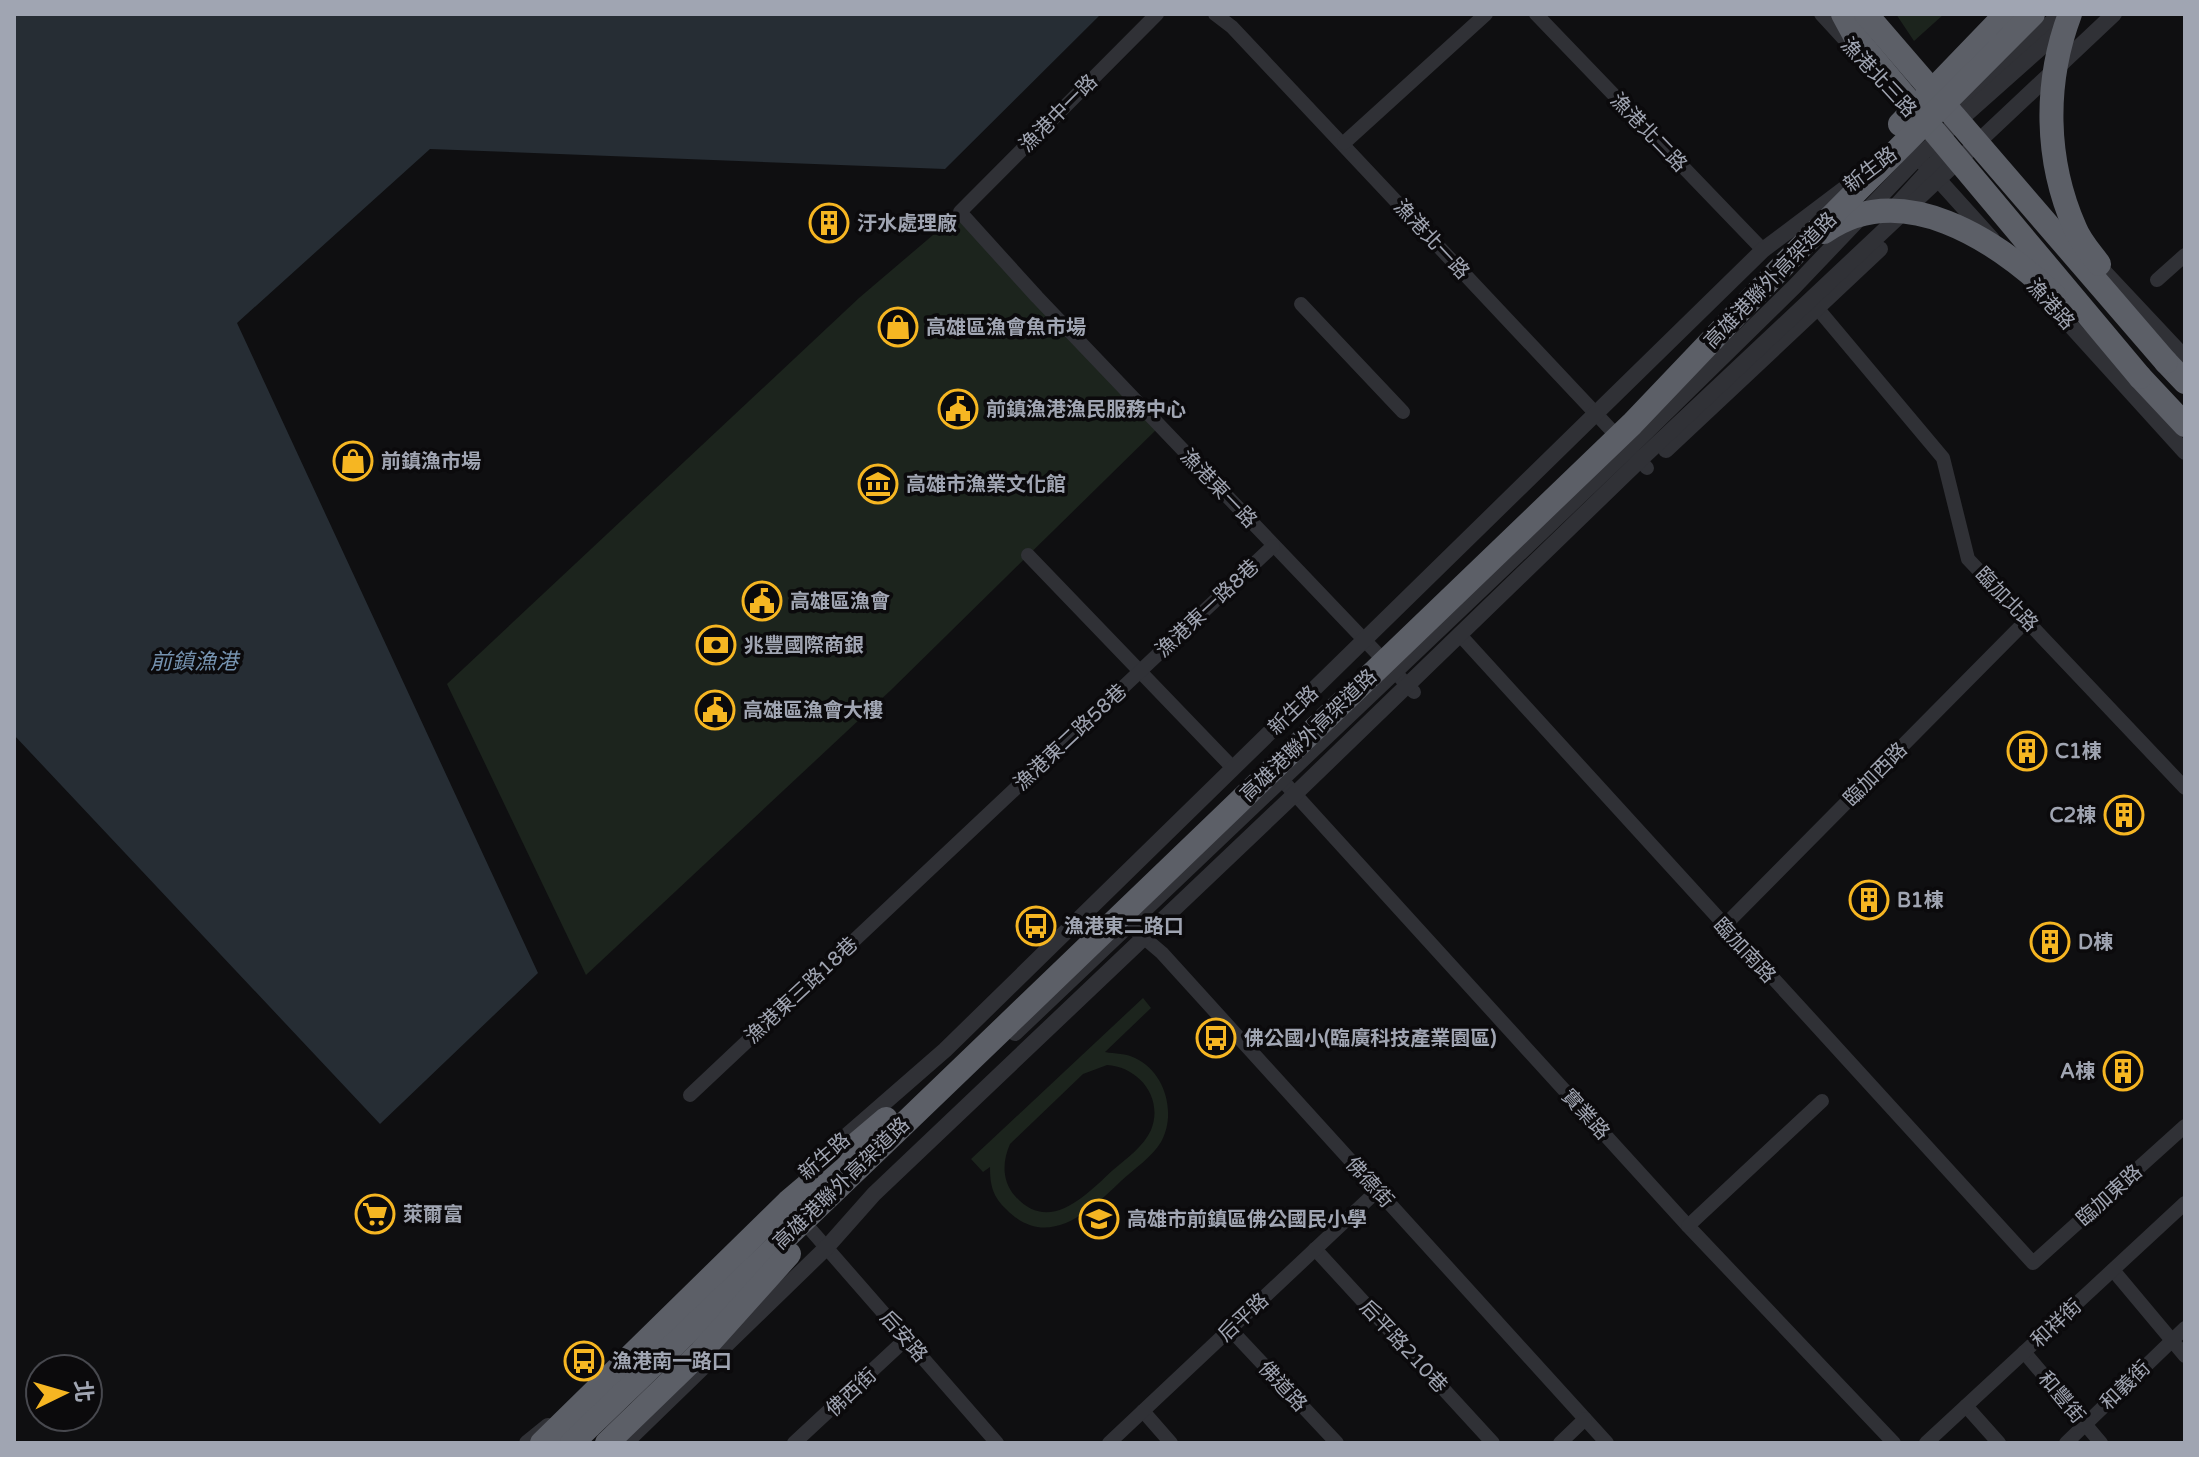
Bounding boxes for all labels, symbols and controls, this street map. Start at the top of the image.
street label: 漁港北三路 [1835,33,1921,122]
street label: 漁港中一路 [1015,70,1103,158]
street label: 漁港北二路 [1605,88,1692,177]
street label: 新生路 [1839,142,1902,197]
street label: 漁港北一路 [1388,195,1474,284]
building icon: 汙水處理廠 [808,202,850,244]
street label: 高雄港聯外高架道路 [1700,208,1842,354]
place label: 汙水處理廠 [857,212,957,236]
street label: 漁港路 [2021,274,2079,335]
shop icon: 高雄區漁會魚市場 [877,306,919,348]
place label: 高雄區漁會魚市場 [926,316,1086,340]
public building icon: 前鎮漁港漁民服務中心 [937,388,979,430]
place label: 前鎮漁港漁民服務中心 [986,398,1186,422]
shop icon: 前鎮漁市場 [332,440,374,482]
street label: 漁港東一路 [1175,444,1262,533]
place label: 前鎮漁市場 [381,450,481,474]
museum icon: 高雄市漁業文化館 [857,463,899,505]
place label: 高雄市漁業文化館 [906,473,1066,497]
street label: 漁港東一路8巷 [1151,555,1264,663]
street label: 臨加北路 [1970,563,2043,637]
public building icon: 高雄區漁會 [741,580,783,622]
place label: 高雄區漁會 [790,590,890,614]
bank icon: 兆豐國際商銀 [695,624,737,666]
place label: 兆豐國際商銀 [744,634,864,658]
water label: 前鎮漁港 [150,649,241,675]
street label: 高雄港聯外高架道路 [1236,665,1382,807]
street label: 漁港東二路58巷 [1009,679,1132,796]
street label: 新生路 [1264,681,1324,740]
public building icon: 高雄區漁會大樓 [694,689,736,731]
place label: 高雄區漁會大樓 [743,699,883,723]
building icon: C1棟 [2006,730,2048,772]
street label: 臨加西路 [1839,738,1912,811]
place label: C1棟 [2055,740,2101,764]
building icon: C2棟 [2103,794,2145,836]
place label: C2棟 [2050,804,2096,828]
building icon: B1棟 [1848,879,1890,921]
place label: B1棟 [1897,889,1943,913]
bus stop icon: 漁港東二路口 [1015,905,1057,947]
street label: 臨加南路 [1708,913,1780,988]
place label: 漁港東二路口 [1064,915,1184,939]
building icon: D棟 [2029,921,2071,963]
place label: D棟 [2078,931,2113,955]
street label: 漁港東三路18巷 [740,932,863,1049]
bus stop icon: 佛公國小(臨廣科技產業園區) [1195,1017,1237,1059]
place label: 佛公國小(臨廣科技產業園區) [1244,1027,1496,1051]
building icon: A棟 [2102,1050,2144,1092]
place label: A棟 [2060,1060,2095,1084]
street label: 實業路 [1556,1084,1614,1145]
street label: 高雄港聯外高架道路 [769,1113,915,1255]
street label: 新生路 [794,1128,855,1185]
street label: 佛德街 [1340,1152,1398,1213]
street label: 臨加東路 [2072,1160,2147,1231]
supermarket icon: 萊爾富 [354,1193,396,1235]
school or university icon: 高雄市前鎮區佛公國民小學 [1078,1198,1120,1240]
place label: 萊爾富 [403,1203,463,1227]
place label: 高雄市前鎮區佛公國民小學 [1127,1208,1367,1232]
street label: 后平路 [1214,1288,1274,1347]
street label: 和祥街 [2027,1294,2087,1353]
street label: 后平路210巷 [1354,1295,1452,1398]
street label: 后安路 [875,1306,932,1367]
bus stop icon: 漁港南一路口 [563,1340,605,1382]
place label: 漁港南一路口 [612,1350,732,1374]
north arrow [24,1353,104,1433]
street label: 和義街 [2096,1356,2156,1415]
street label: 佛道路 [1253,1357,1312,1417]
street label: 佛西街 [822,1363,882,1422]
street label: 和豐街 [2033,1367,2090,1428]
text: 北 [69,1379,97,1403]

